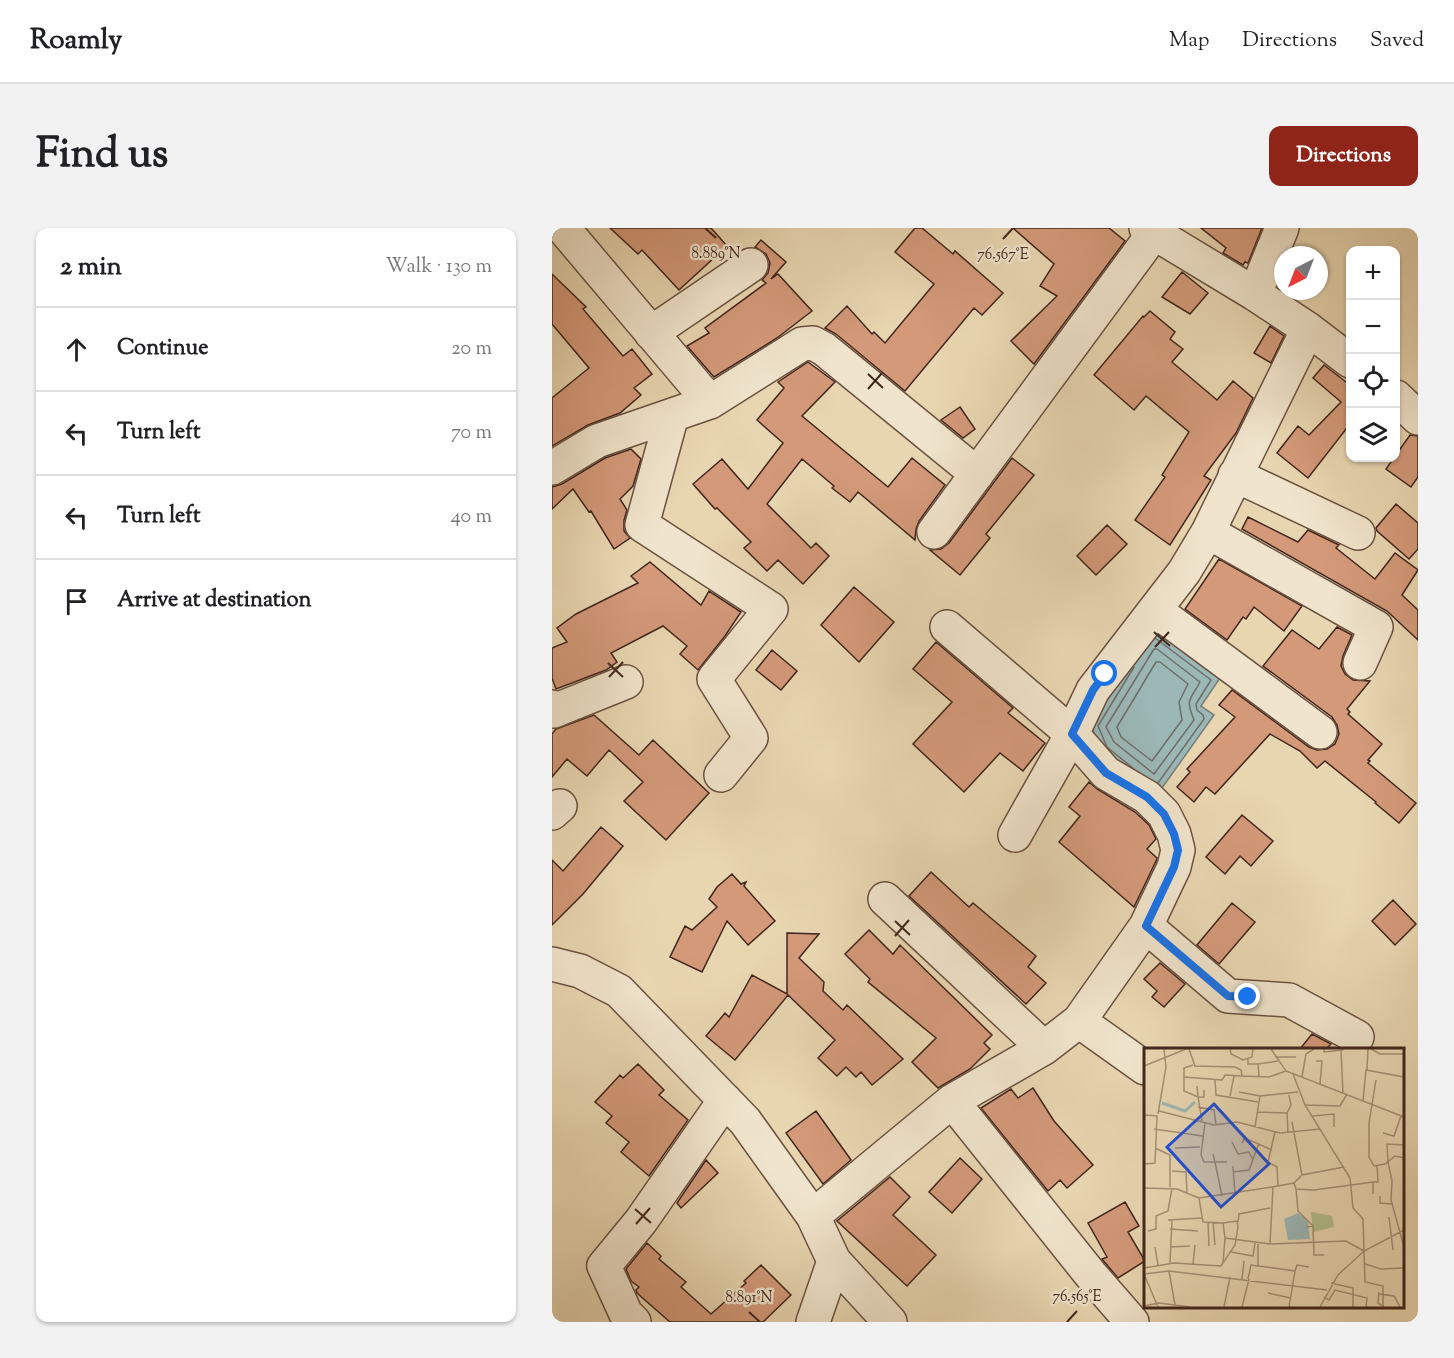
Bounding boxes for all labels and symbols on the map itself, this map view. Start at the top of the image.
text: 8.889°N [692,244,741,265]
text: 76.567°E [977,245,1029,266]
north arrow [1274,246,1328,300]
route start [1091,660,1117,686]
route end [1234,983,1260,1009]
inset map [1144,1048,1403,1307]
text: 76.565°E [1052,1287,1102,1308]
text: 8.891°N [726,1288,772,1309]

